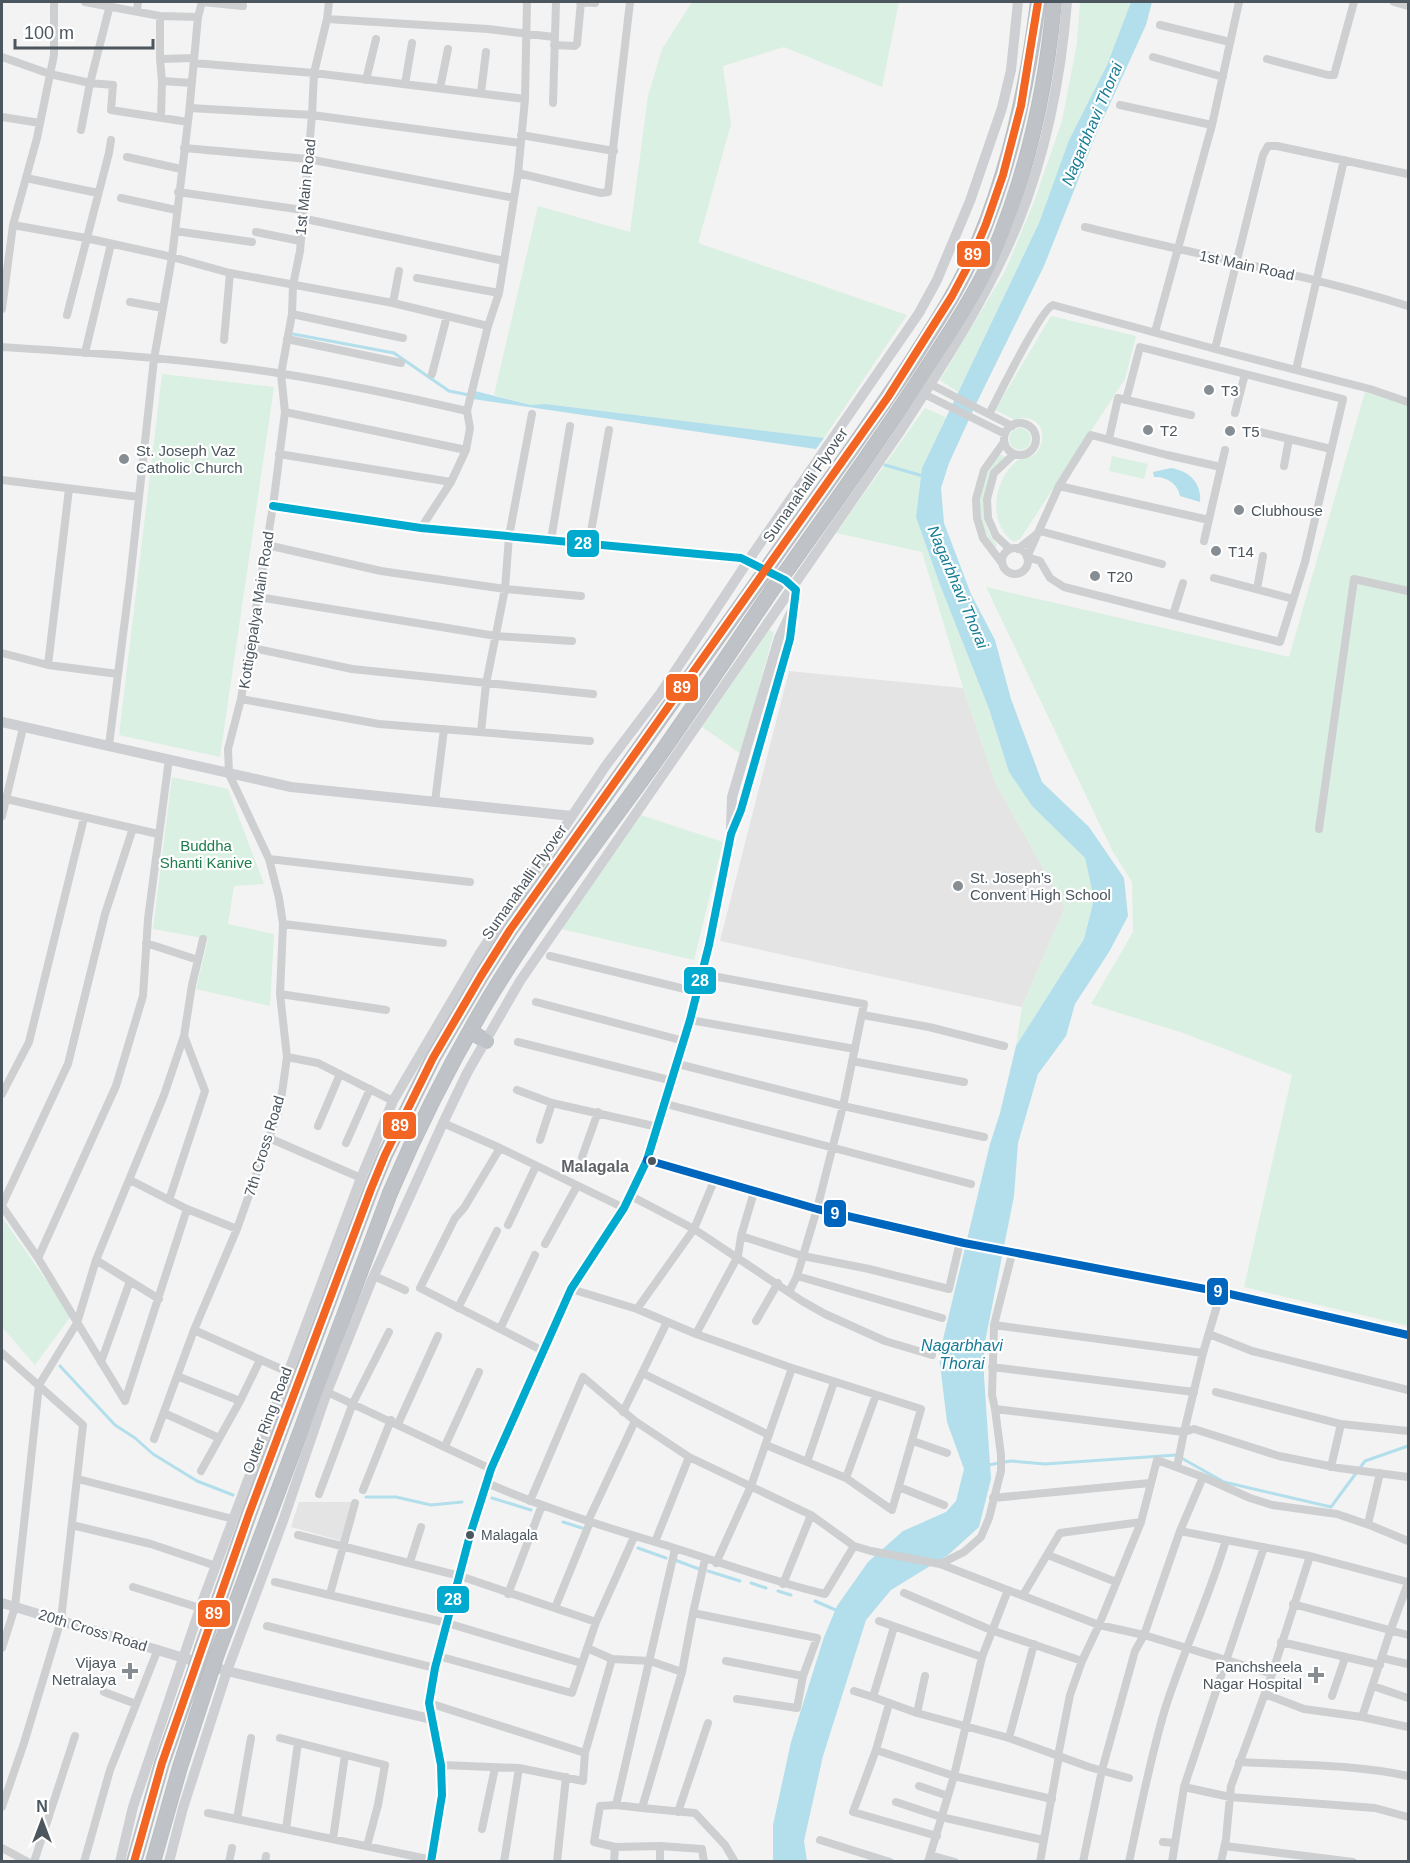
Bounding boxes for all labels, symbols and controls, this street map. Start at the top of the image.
scale bar [15,12,153,50]
text: 100 m [24,23,74,43]
water label: Nagarbhavi Thorai [1058,60,1126,188]
street label: 1st Main Road [291,138,319,236]
line badge: 89 [956,240,991,268]
text: 89 [964,246,982,263]
street label: 1st Main Road [1198,247,1296,283]
place label: T3 [1221,382,1239,399]
marker: T3 [1202,383,1216,397]
place label: T2 [1160,422,1178,439]
marker: T2 [1141,423,1155,437]
place label: T5 [1242,423,1260,440]
street label: Sumanahalli Flyover [759,424,851,546]
marker: T5 [1223,424,1237,438]
place label: St. Joseph Vaz Catholic Church [136,442,243,476]
marker: St. Joseph Vaz Catholic Church [117,452,131,466]
place label: Clubhouse [1251,502,1323,519]
marker: Clubhouse [1232,503,1246,517]
water label: Nagarbhavi Thorai [924,523,992,651]
line badge: 28 [566,529,600,558]
street label: Kottigepalya Main Road [235,530,277,690]
text: 28 [574,535,592,552]
place label: T14 [1228,543,1254,560]
marker: T14 [1209,544,1223,558]
place label: T20 [1107,568,1133,585]
marker: T20 [1088,569,1102,583]
line badge: 89 [665,673,699,702]
text: 89 [673,679,691,696]
street label: Sumanahalli Flyover [478,821,570,943]
park label: Buddha Shanti Kanive [160,837,252,871]
place label: St. Joseph's Convent High School [970,869,1111,903]
marker: St. Joseph's Convent High School [951,879,965,893]
line badge: 28 [683,966,717,995]
text: 28 [691,972,709,989]
street label: 7th Cross Road [241,1094,287,1198]
line badge: 89 [382,1111,417,1140]
text: 89 [391,1117,409,1134]
unlabelled marker [646,1155,658,1167]
district label: Malagala [561,1158,629,1175]
line badge: 9 [823,1199,847,1228]
text: 9 [831,1205,840,1222]
line badge: 9 [1206,1277,1229,1306]
text: 9 [1214,1283,1223,1300]
water label: Nagarbhavi Thorai [921,1337,1003,1372]
street label: Outer Ring Road [239,1364,295,1476]
place label: Malagala [481,1527,538,1543]
marker: Malagala [464,1529,476,1541]
line badge: 28 [436,1585,470,1614]
text: 28 [444,1591,462,1608]
line badge: 89 [197,1599,231,1628]
street label: 20th Cross Road [37,1605,149,1655]
text: 89 [205,1605,223,1622]
place label: Vijaya Netralaya [52,1654,117,1688]
place label: Panchsheela Nagar Hospital [1203,1658,1303,1692]
marker: Vijaya Netralaya [121,1662,139,1680]
marker: Panchsheela Nagar Hospital [1307,1666,1325,1684]
north arrow [12,1791,72,1851]
text: N [36,1798,48,1815]

